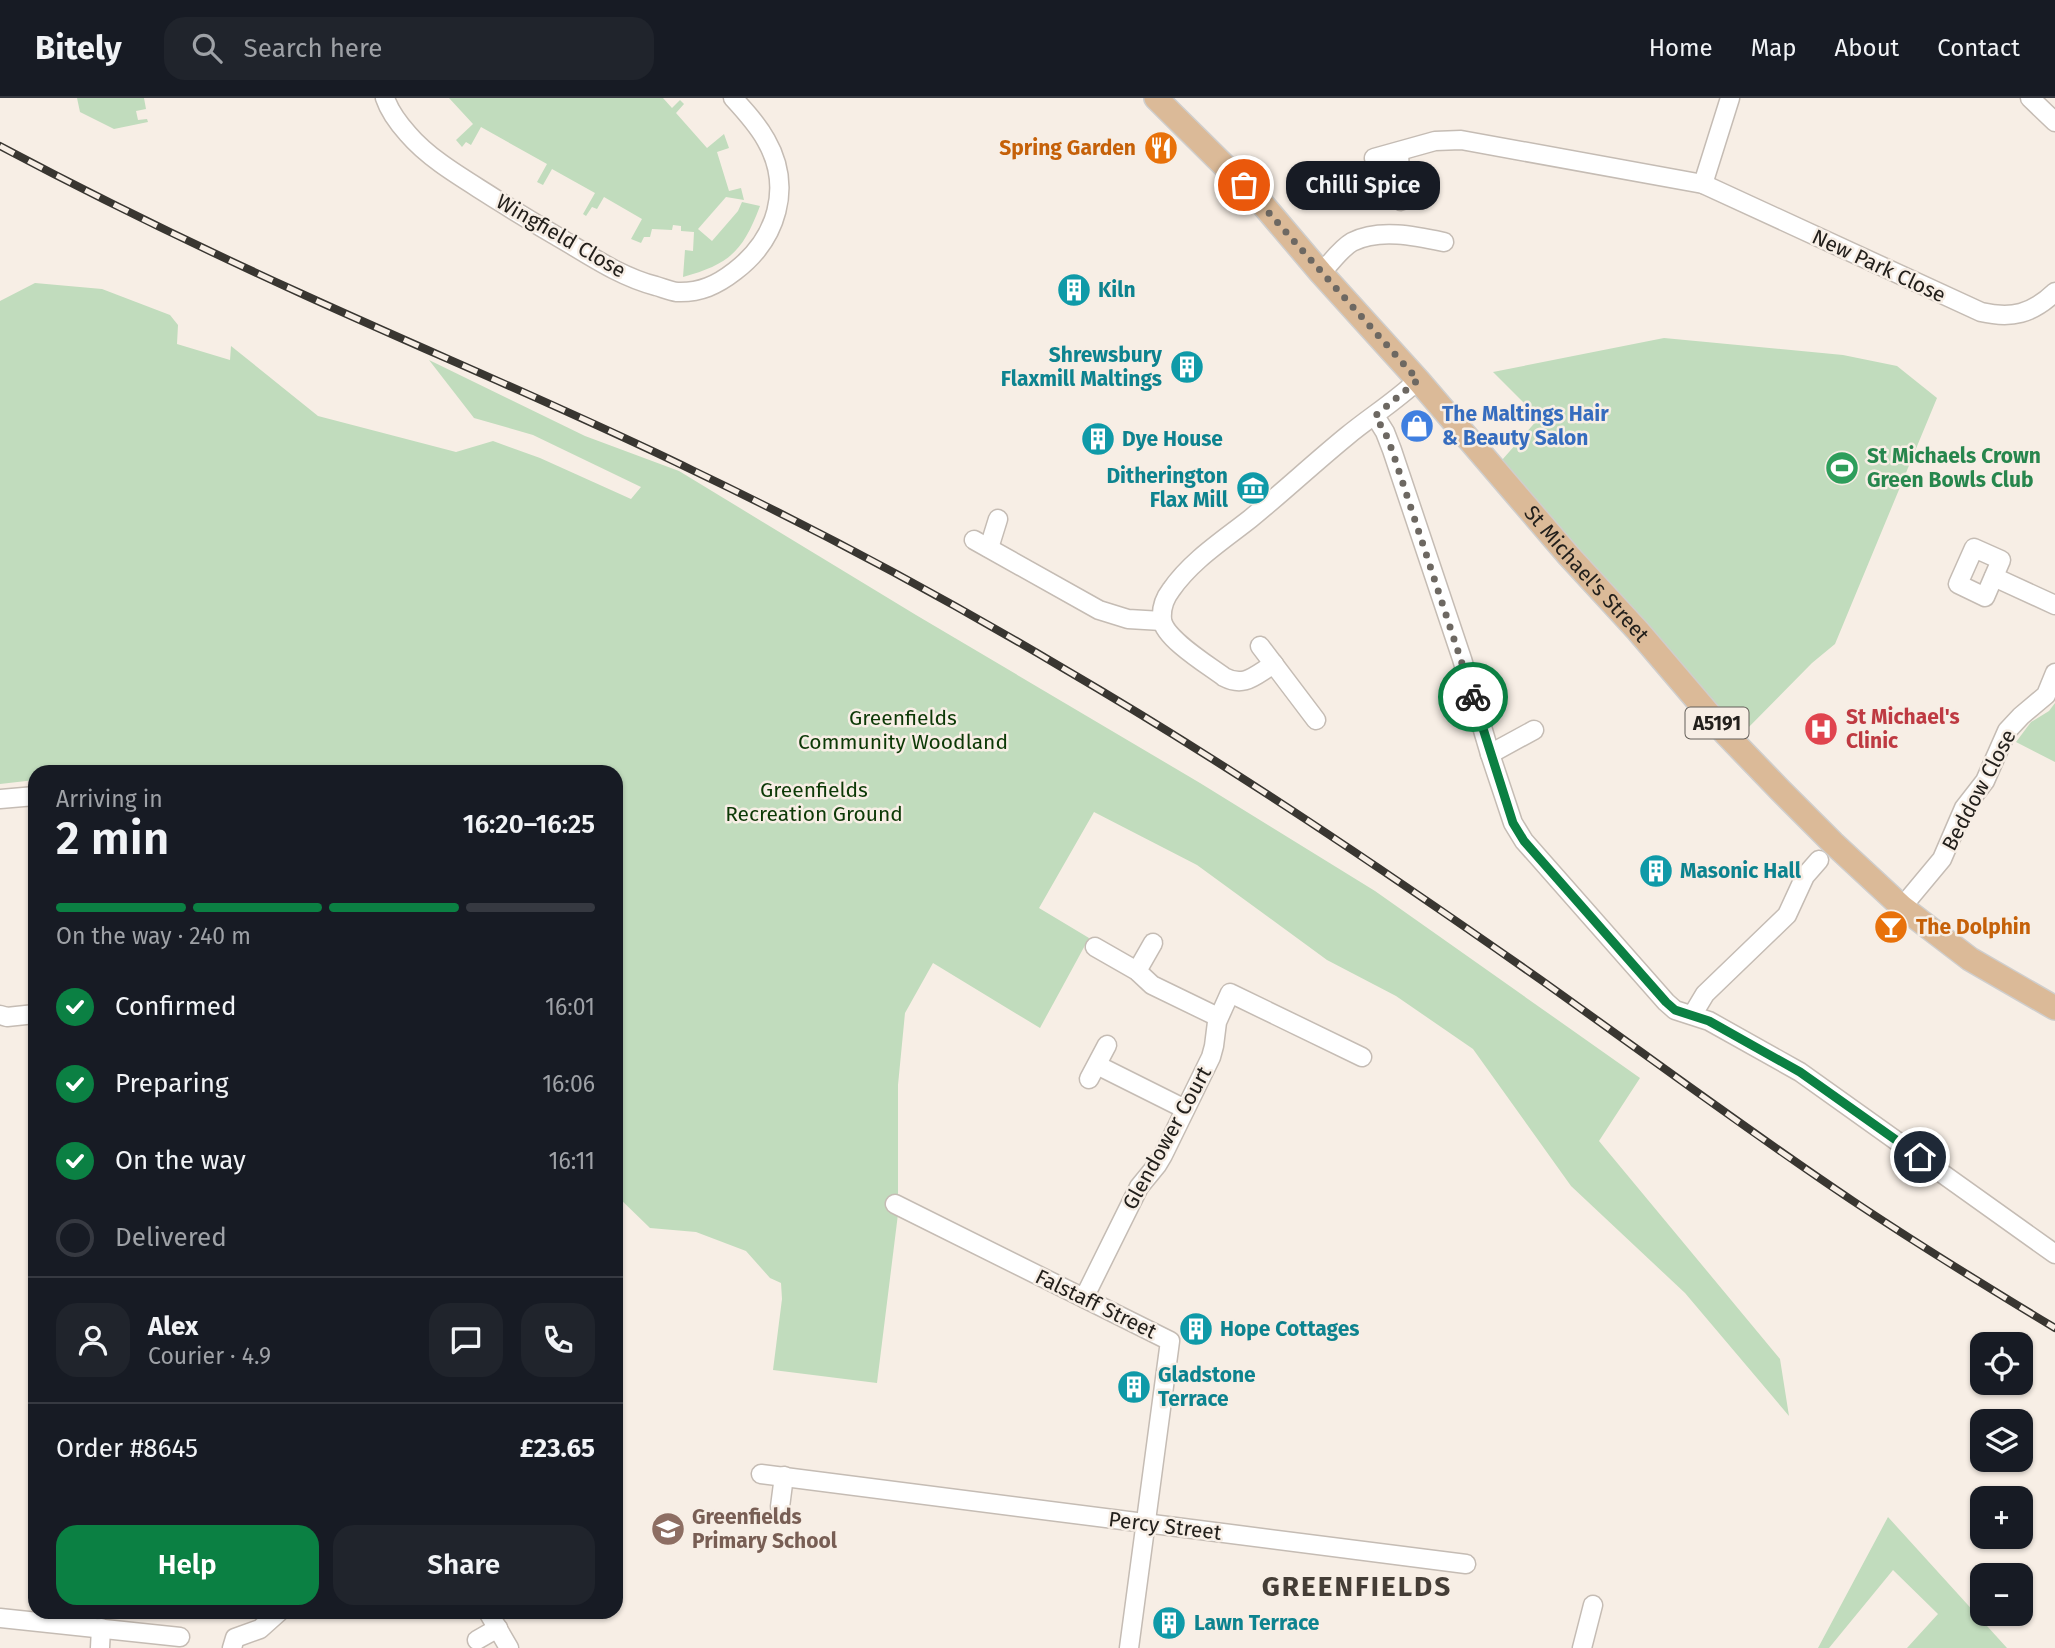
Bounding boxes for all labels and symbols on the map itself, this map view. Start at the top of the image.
restaurant icon: Spring Garden [1142,129,1180,167]
place label: Spring Garden [999,135,1136,161]
pin [1214,155,1274,215]
callout: Chilli Spice [1286,160,1440,210]
street label: Wingfield Close [492,188,630,284]
street label: New Park Close [1808,224,1950,308]
building icon: Kiln [1055,271,1093,309]
place label: Kiln [1098,277,1136,303]
place label: Shrewsbury Flaxmill Maltings [1001,342,1162,392]
building icon: Shrewsbury Flaxmill Maltings [1168,348,1206,386]
place label: The Maltings Hair & Beauty Salon [1442,401,1609,451]
shop icon: The Maltings Hair & Beauty Salon [1398,407,1436,445]
building icon: Dye House [1079,420,1117,458]
place label: Dye House [1122,426,1223,452]
place label: St Michaels Crown Green Bowls Club [1867,443,2041,493]
sports icon: St Michaels Crown Green Bowls Club [1823,449,1861,487]
place label: Ditherington Flax Mill [1106,463,1229,513]
museum icon: Ditherington Flax Mill [1234,469,1272,507]
street label: St Michael's Street [1518,500,1655,648]
courier [1438,662,1508,732]
place label: St Michael's Clinic [1846,704,1960,754]
park label: Greenfields Community Woodland [798,705,1008,755]
road number: A5191 [1686,708,1748,738]
hospital icon: St Michael's Clinic [1802,710,1840,748]
street label: Beddow Close [1936,725,2022,855]
park label: Greenfields Recreation Ground [725,777,903,827]
building icon: Masonic Hall [1637,852,1675,890]
place label: Masonic Hall [1680,858,1802,884]
bar icon: The Dolphin [1872,908,1910,946]
place label: The Dolphin [1916,914,2031,940]
street label: Glendower Court [1117,1062,1217,1214]
pin [1890,1127,1950,1187]
street label: Falstaff Street [1031,1263,1161,1345]
building icon: Hope Cottages [1177,1310,1215,1348]
place label: Hope Cottages [1220,1316,1359,1342]
place label: Gladstone Terrace [1158,1362,1256,1412]
building icon: Gladstone Terrace [1115,1368,1153,1406]
place label: Greenfields Primary School [692,1504,838,1554]
street label: Percy Street [1107,1506,1223,1546]
school or university icon: Greenfields Primary School [649,1510,687,1548]
district label: GREENFIELDS [1262,1570,1452,1603]
building icon: Lawn Terrace [1150,1604,1188,1642]
place label: Lawn Terrace [1194,1610,1320,1636]

